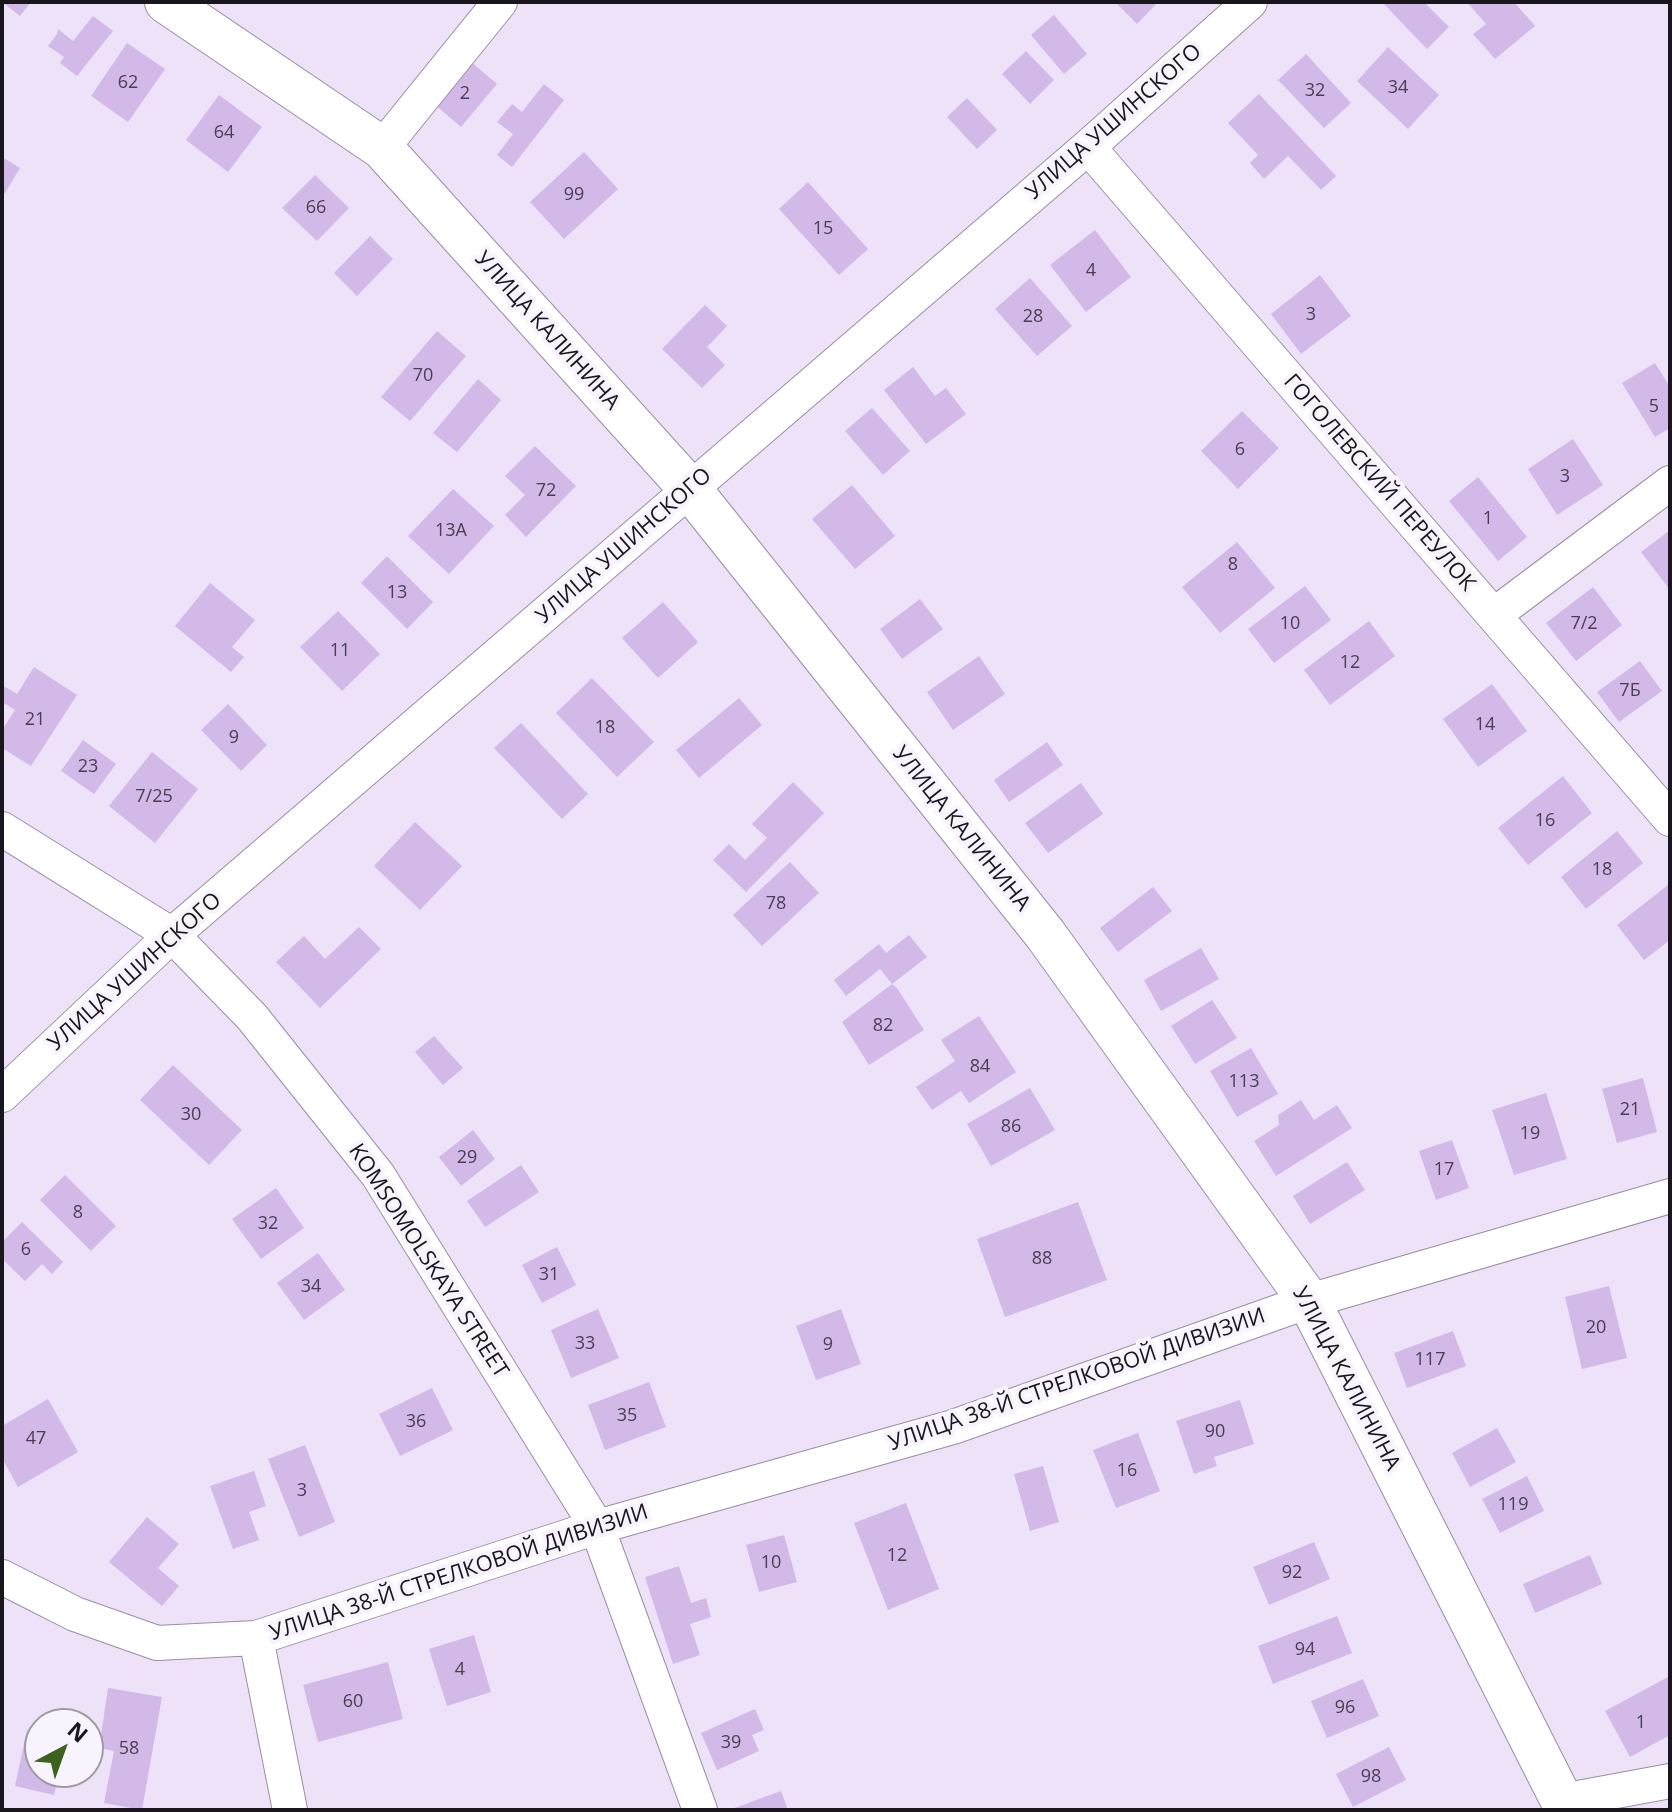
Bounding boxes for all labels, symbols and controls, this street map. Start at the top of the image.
street label: УЛИЦА УШИНСКОГО [1021,39,1207,205]
house number: 62 [118,72,138,94]
house number: 34 [1388,77,1408,99]
house number: 32 [1305,80,1325,102]
house number: 2 [460,83,470,105]
house number: 64 [214,122,234,144]
house number: 99 [564,184,584,206]
house number: 66 [306,197,326,219]
house number: 15 [813,218,833,240]
street label: УЛИЦА КАЛИНИНА [469,246,625,416]
house number: 4 [1086,260,1096,282]
house number: 3 [1306,304,1316,326]
house number: 28 [1023,306,1043,328]
house number: 70 [413,365,433,387]
street label: ГОГОЛЕВСКИЙ ПЕРЕУЛОК [1278,369,1480,597]
house number: 5 [1649,396,1659,418]
house number: 6 [1235,439,1245,461]
street label: УЛИЦА УШИНСКОГО [531,463,717,629]
house number: 3 [1560,466,1570,488]
house number: 72 [536,480,556,502]
house number: 1 [1483,508,1493,530]
house number: 13А [435,520,467,542]
house number: 8 [1228,554,1238,576]
house number: 13 [387,582,407,604]
house number: 10 [1280,613,1300,635]
house number: 7/2 [1570,613,1598,635]
house number: 11 [330,640,350,662]
house number: 12 [1340,652,1360,674]
house number: 7Б [1619,680,1641,702]
house number: 21 [25,709,45,731]
house number: 14 [1475,714,1495,736]
house number: 18 [595,717,615,739]
house number: 9 [229,727,239,749]
street label: УЛИЦА КАЛИНИНА [886,741,1036,917]
house number: 23 [78,756,98,778]
house number: 7/25 [135,786,173,808]
house number: 16 [1535,810,1555,832]
house number: 18 [1592,859,1612,881]
street label: УЛИЦА УШИНСКОГО [43,887,227,1057]
house number: 78 [766,893,786,915]
house number: 82 [873,1015,893,1037]
house number: 84 [970,1056,990,1078]
house number: 113 [1229,1071,1259,1093]
house number: 21 [1620,1099,1640,1121]
house number: 30 [181,1104,201,1126]
house number: 86 [1001,1116,1021,1138]
house number: 19 [1520,1123,1540,1145]
street label: KOMSOMOLSKAYA STREET [342,1139,514,1383]
house number: 29 [457,1147,477,1169]
house number: 17 [1434,1159,1454,1181]
house number: 8 [73,1202,83,1224]
house number: 32 [258,1213,278,1235]
house number: 6 [21,1239,31,1261]
house number: 88 [1032,1248,1052,1270]
house number: 31 [539,1264,559,1286]
house number: 34 [301,1276,321,1298]
street label: УЛИЦА КАЛИНИНА [1286,1283,1406,1475]
street label: УЛИЦА 38-Й СТРЕЛКОВОЙ ДИВИЗИИ [885,1303,1269,1457]
house number: 20 [1586,1317,1606,1339]
house number: 33 [575,1333,595,1355]
house number: 9 [823,1334,833,1356]
house number: 117 [1415,1349,1445,1371]
house number: 35 [617,1405,637,1427]
house number: 36 [406,1411,426,1433]
house number: 90 [1205,1421,1225,1443]
house number: 47 [26,1428,46,1450]
house number: 16 [1117,1460,1137,1482]
house number: 3 [297,1480,307,1502]
house number: 119 [1498,1494,1528,1516]
street label: УЛИЦА 38-Й СТРЕЛКОВОЙ ДИВИЗИИ [266,1499,652,1647]
house number: 12 [887,1545,907,1567]
house number: 10 [761,1552,781,1574]
house number: 92 [1282,1562,1302,1584]
house number: 94 [1295,1639,1315,1661]
house number: 4 [455,1659,465,1681]
house number: 60 [343,1691,363,1713]
house number: 96 [1335,1697,1355,1719]
north arrow [24,1708,104,1788]
house number: 1 [1636,1712,1646,1734]
text: N [62,1714,95,1749]
house number: 39 [721,1732,741,1754]
house number: 58 [119,1738,139,1760]
house number: 98 [1361,1766,1381,1788]

